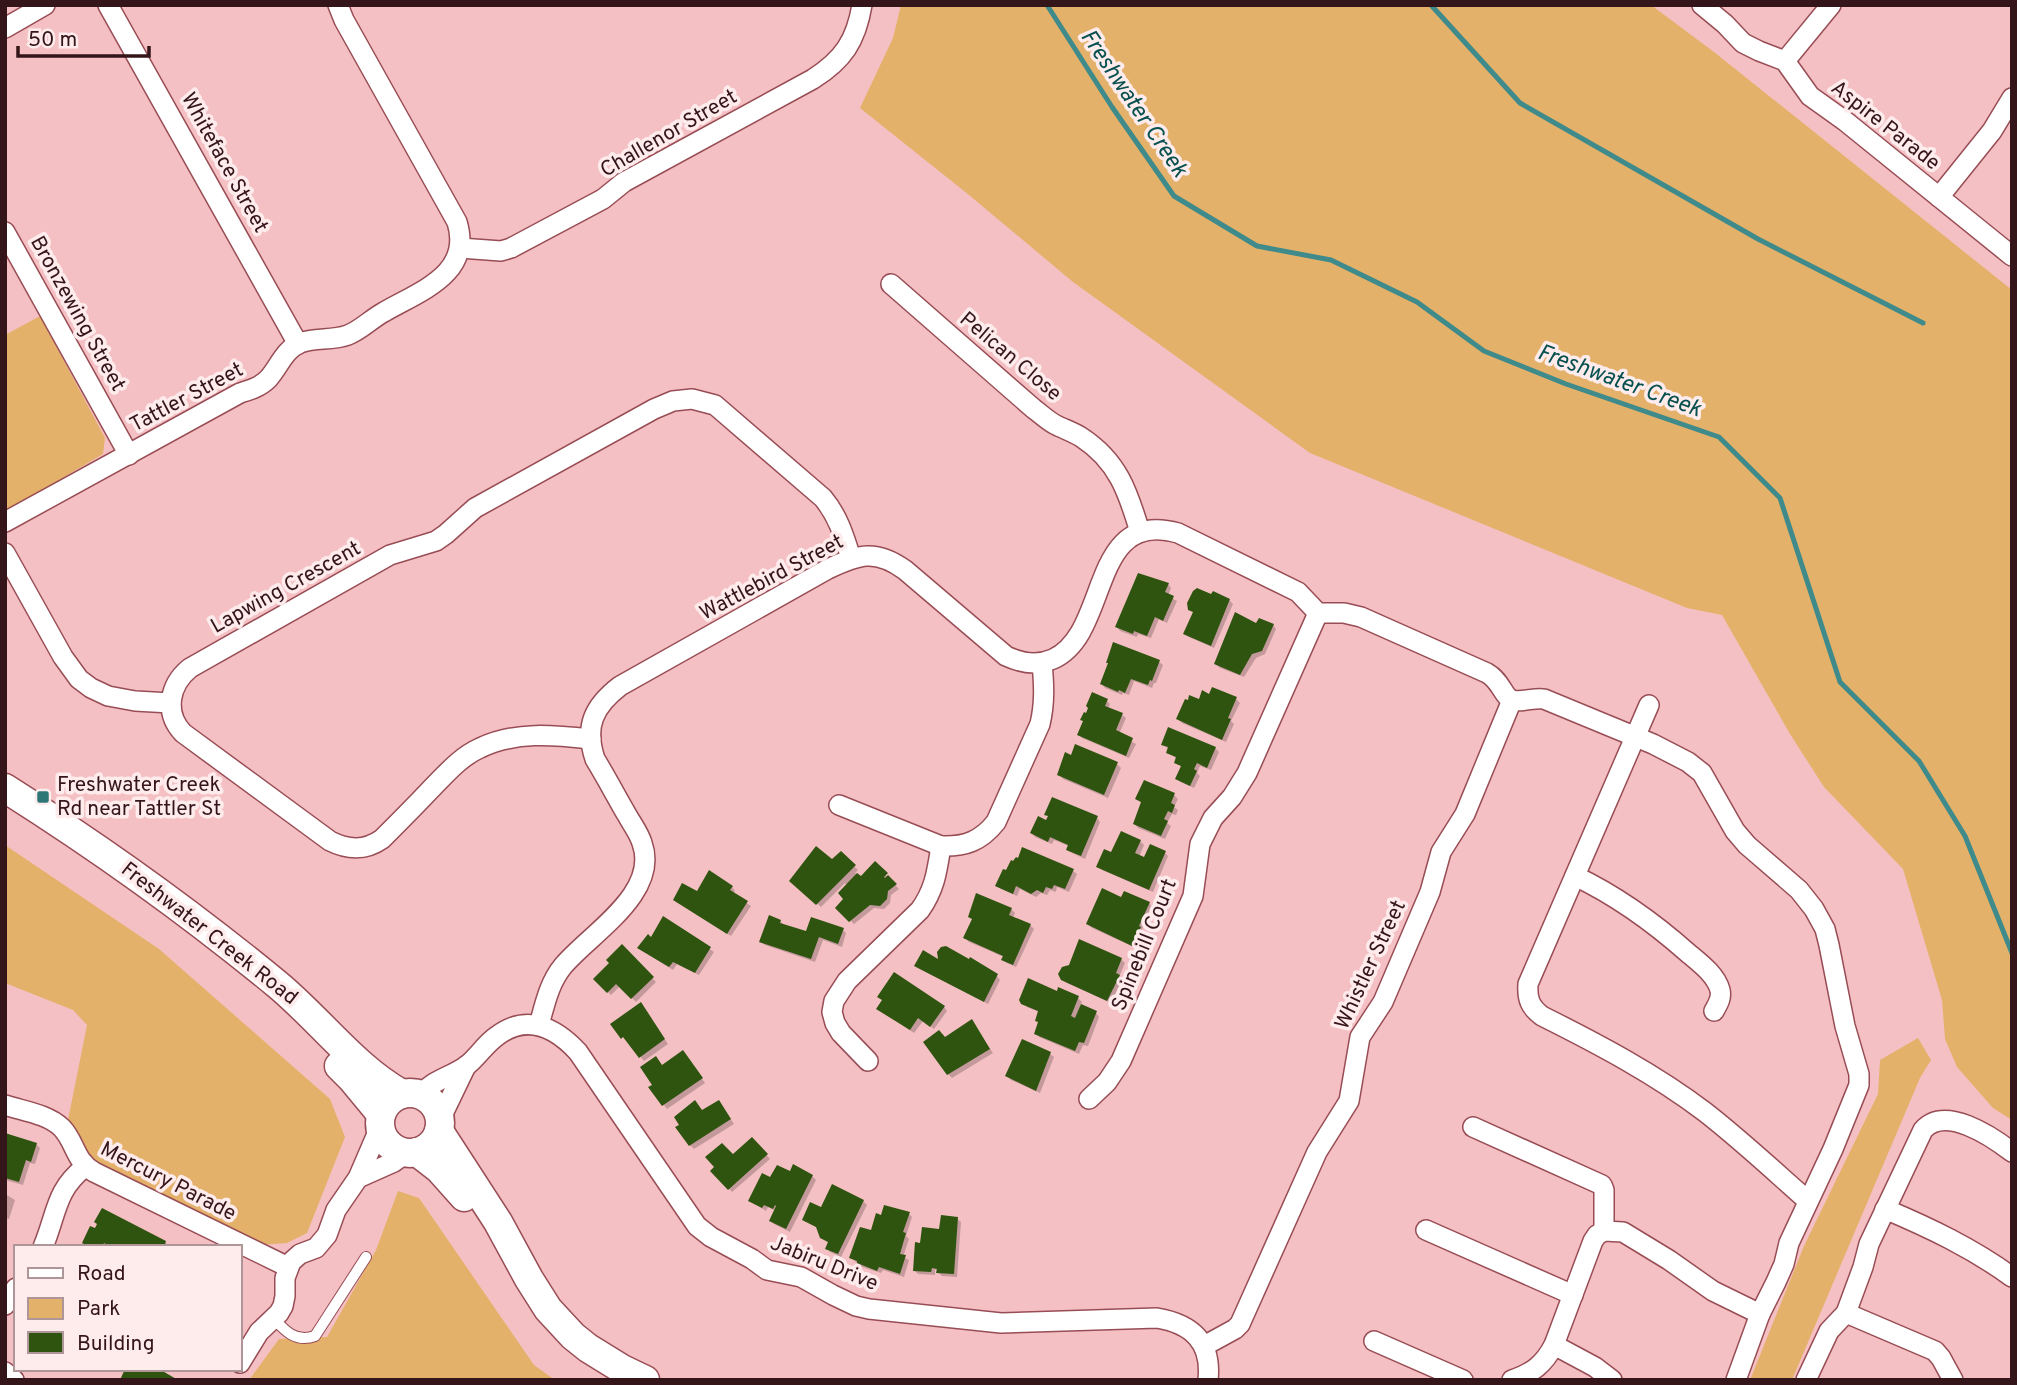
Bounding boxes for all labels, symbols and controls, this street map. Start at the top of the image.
scale bar [18,14,149,58]
water label: Freshwater Creek [1073,25,1193,184]
text: 50 m [28,27,77,54]
street label: Aspire Parade [1825,75,1945,177]
street label: Challenor Street [596,84,742,184]
street label: Whiteface Street [174,88,274,238]
street label: Bronzewing Street [23,232,131,396]
street label: Pelican Close [953,306,1067,408]
water label: Freshwater Creek [1533,339,1705,425]
street label: Tattler Street [126,357,248,439]
street label: Wattlebird Street [695,529,849,627]
street label: Lapwing Crescent [206,536,366,640]
place label: Freshwater Creek Rd near Tattler St [57,772,221,823]
marker: Freshwater Creek Rd near Tattler St [35,789,51,805]
street label: Freshwater Creek Road [115,857,303,1011]
street label: Spinebill Court [1106,875,1184,1015]
street label: Whistler Street [1329,896,1413,1034]
street label: Mercury Parade [95,1136,241,1228]
street label: Jabiru Drive [766,1230,882,1298]
legend [14,1245,242,1371]
text: Road [77,1261,126,1288]
text: Park [77,1296,120,1323]
text: Building [77,1331,155,1358]

